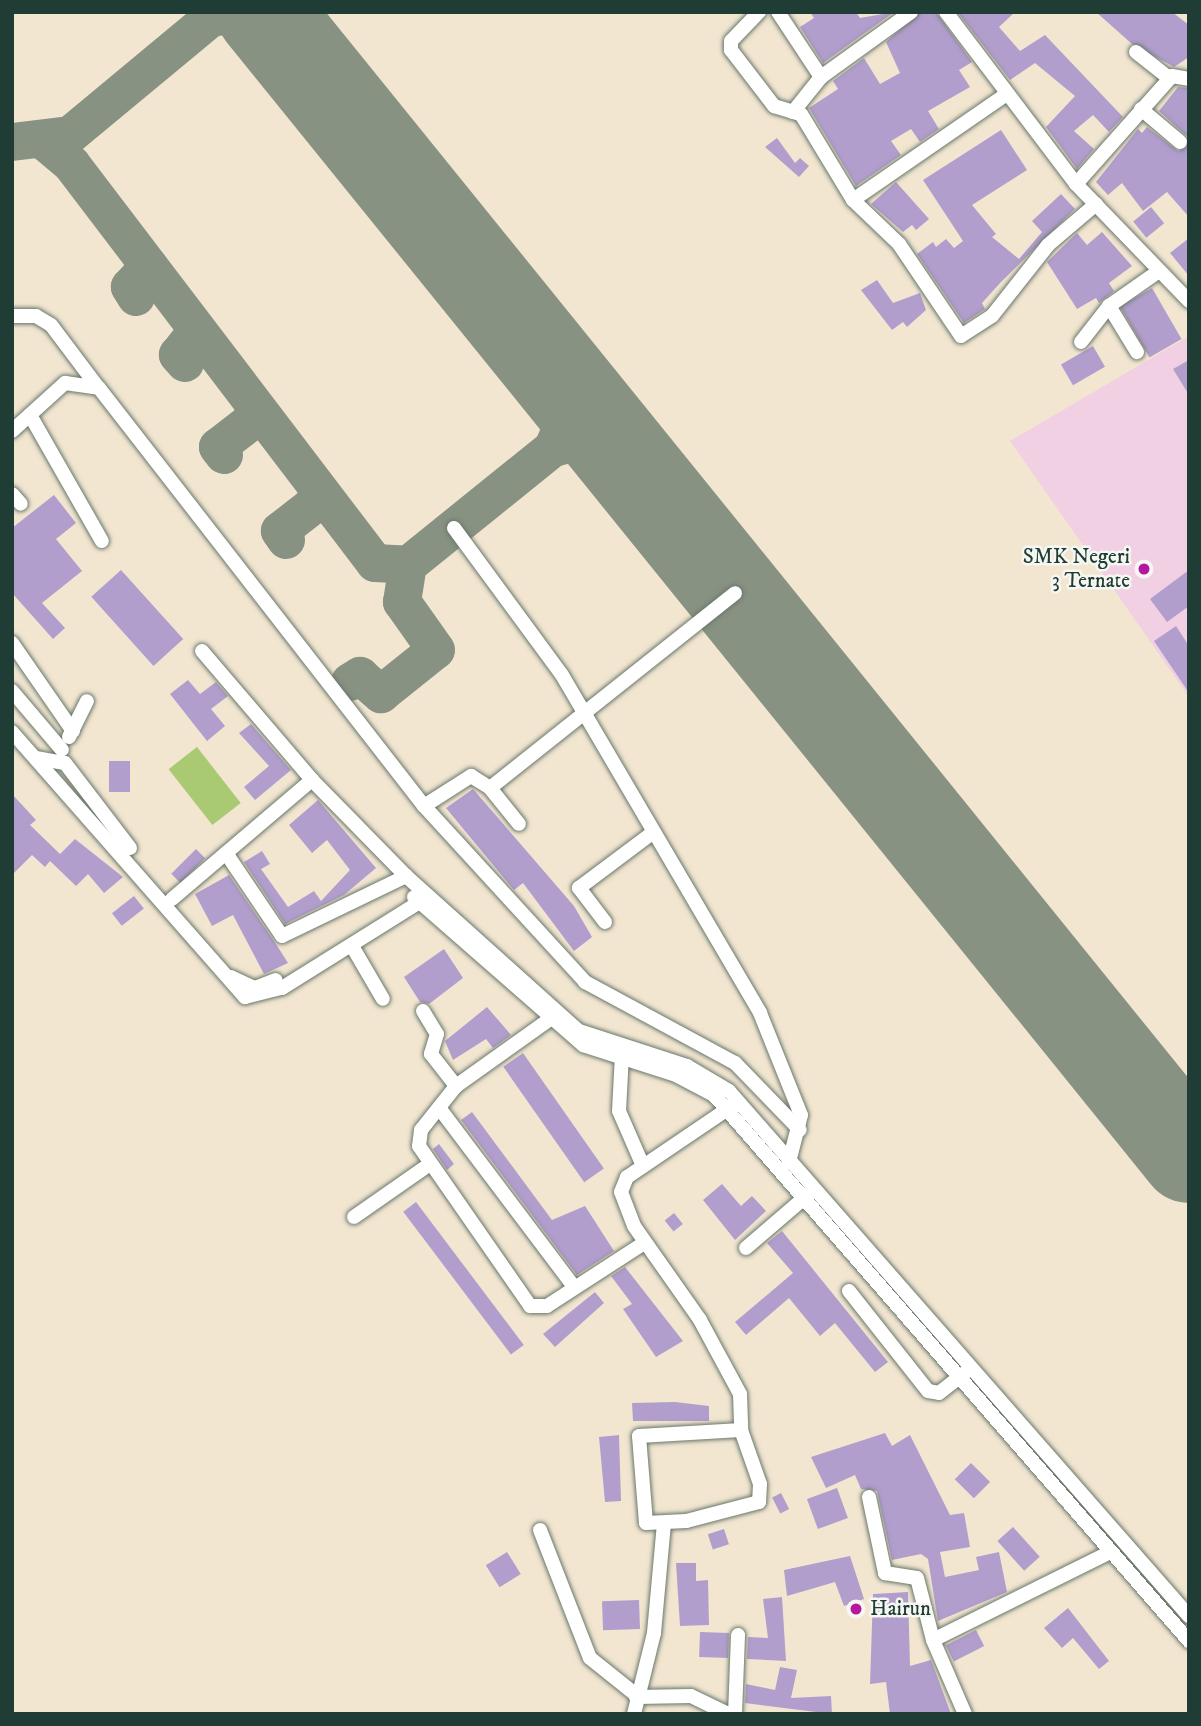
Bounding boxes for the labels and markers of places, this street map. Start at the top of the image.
place label: SMK Negeri 3 Ternate [1023,544,1130,594]
marker: SMK Negeri 3 Ternate [1136,561,1152,577]
place label: Hairun [870,1596,931,1622]
marker: Hairun [848,1601,864,1617]

